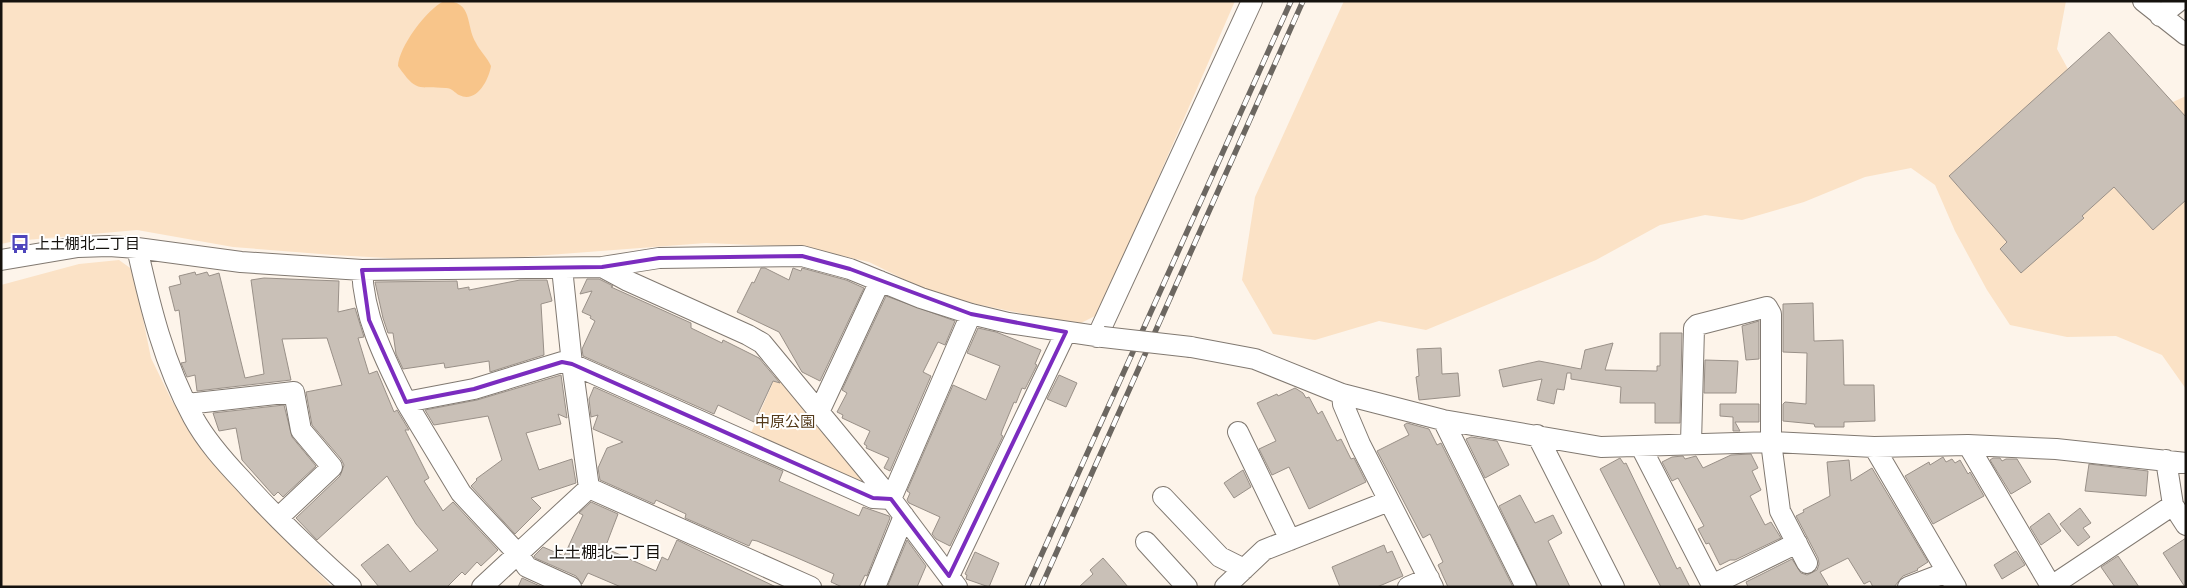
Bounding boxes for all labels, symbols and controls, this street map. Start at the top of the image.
bus stop icon: 上土棚北二丁目 [9,233,31,255]
place label: 上土棚北二丁目 [35,233,140,254]
park label: 中原公園 [755,411,815,432]
district label: 上土棚北二丁目 [549,541,661,563]

